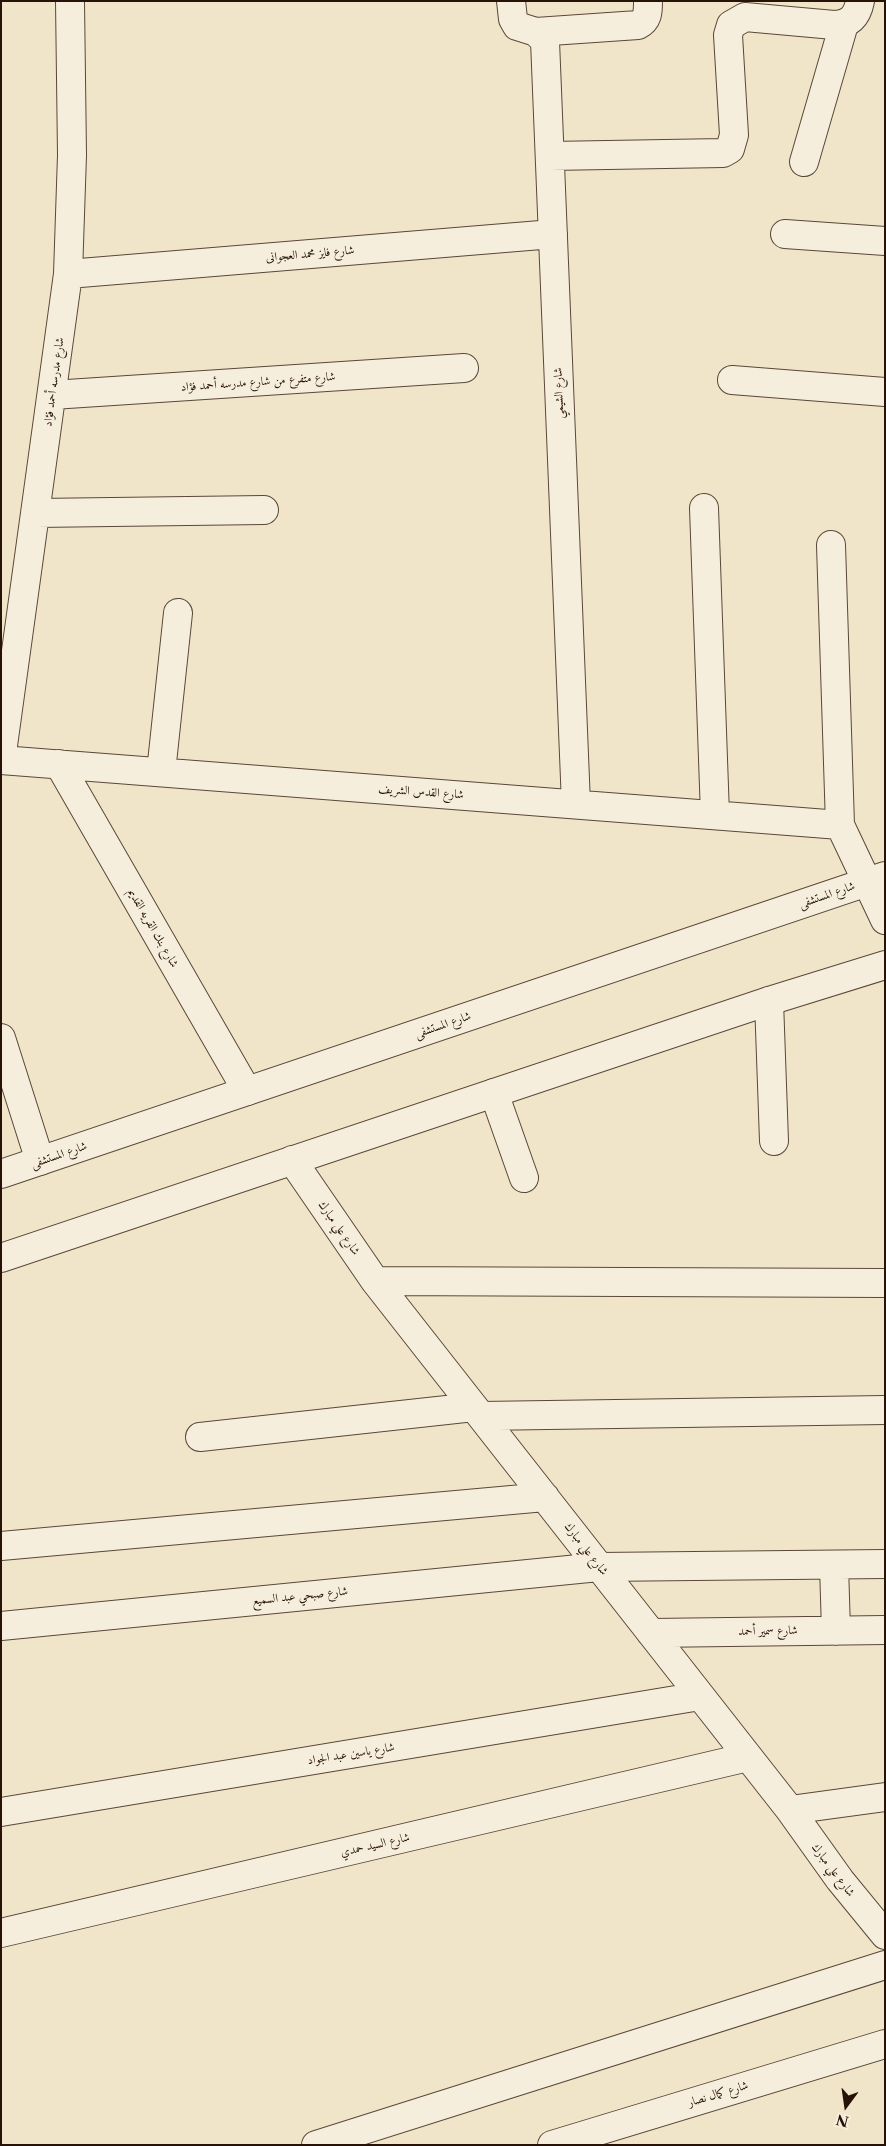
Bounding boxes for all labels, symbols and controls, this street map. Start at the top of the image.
street label: شارع فايز محمد العجوانى [265,243,355,265]
street label: شارع مدرسه أحمد فؤاد [41,337,67,427]
street label: شارع الشيمي [551,367,567,419]
street label: شارع متفرع من شارع مدرسه أحمد فؤاد [180,369,336,395]
street label: شارع القدس الشريف [378,782,464,802]
street label: شارع المستشفى [797,879,857,911]
street label: شارع بنك القريه القديم [125,886,181,970]
street label: شارع المستشفى [413,1009,473,1041]
street label: شارع المستشفى [29,1139,89,1171]
street label: شارع علي مبارك [315,1198,363,1258]
street label: شارع علي مبارك [561,1520,611,1578]
street label: شارع صبحي عبد السميع [251,1584,349,1608]
street label: شارع سمير أحمد [738,1623,798,1639]
street label: شارع ياسين عبد الجواد [306,1740,396,1768]
street label: شارع السيد حمدي [339,1830,411,1860]
street label: شارع علي مبارك [808,1841,858,1899]
street label: شارع كمال نصار [686,2078,750,2110]
north arrow [821,2081,871,2131]
text: N [834,2110,850,2131]

